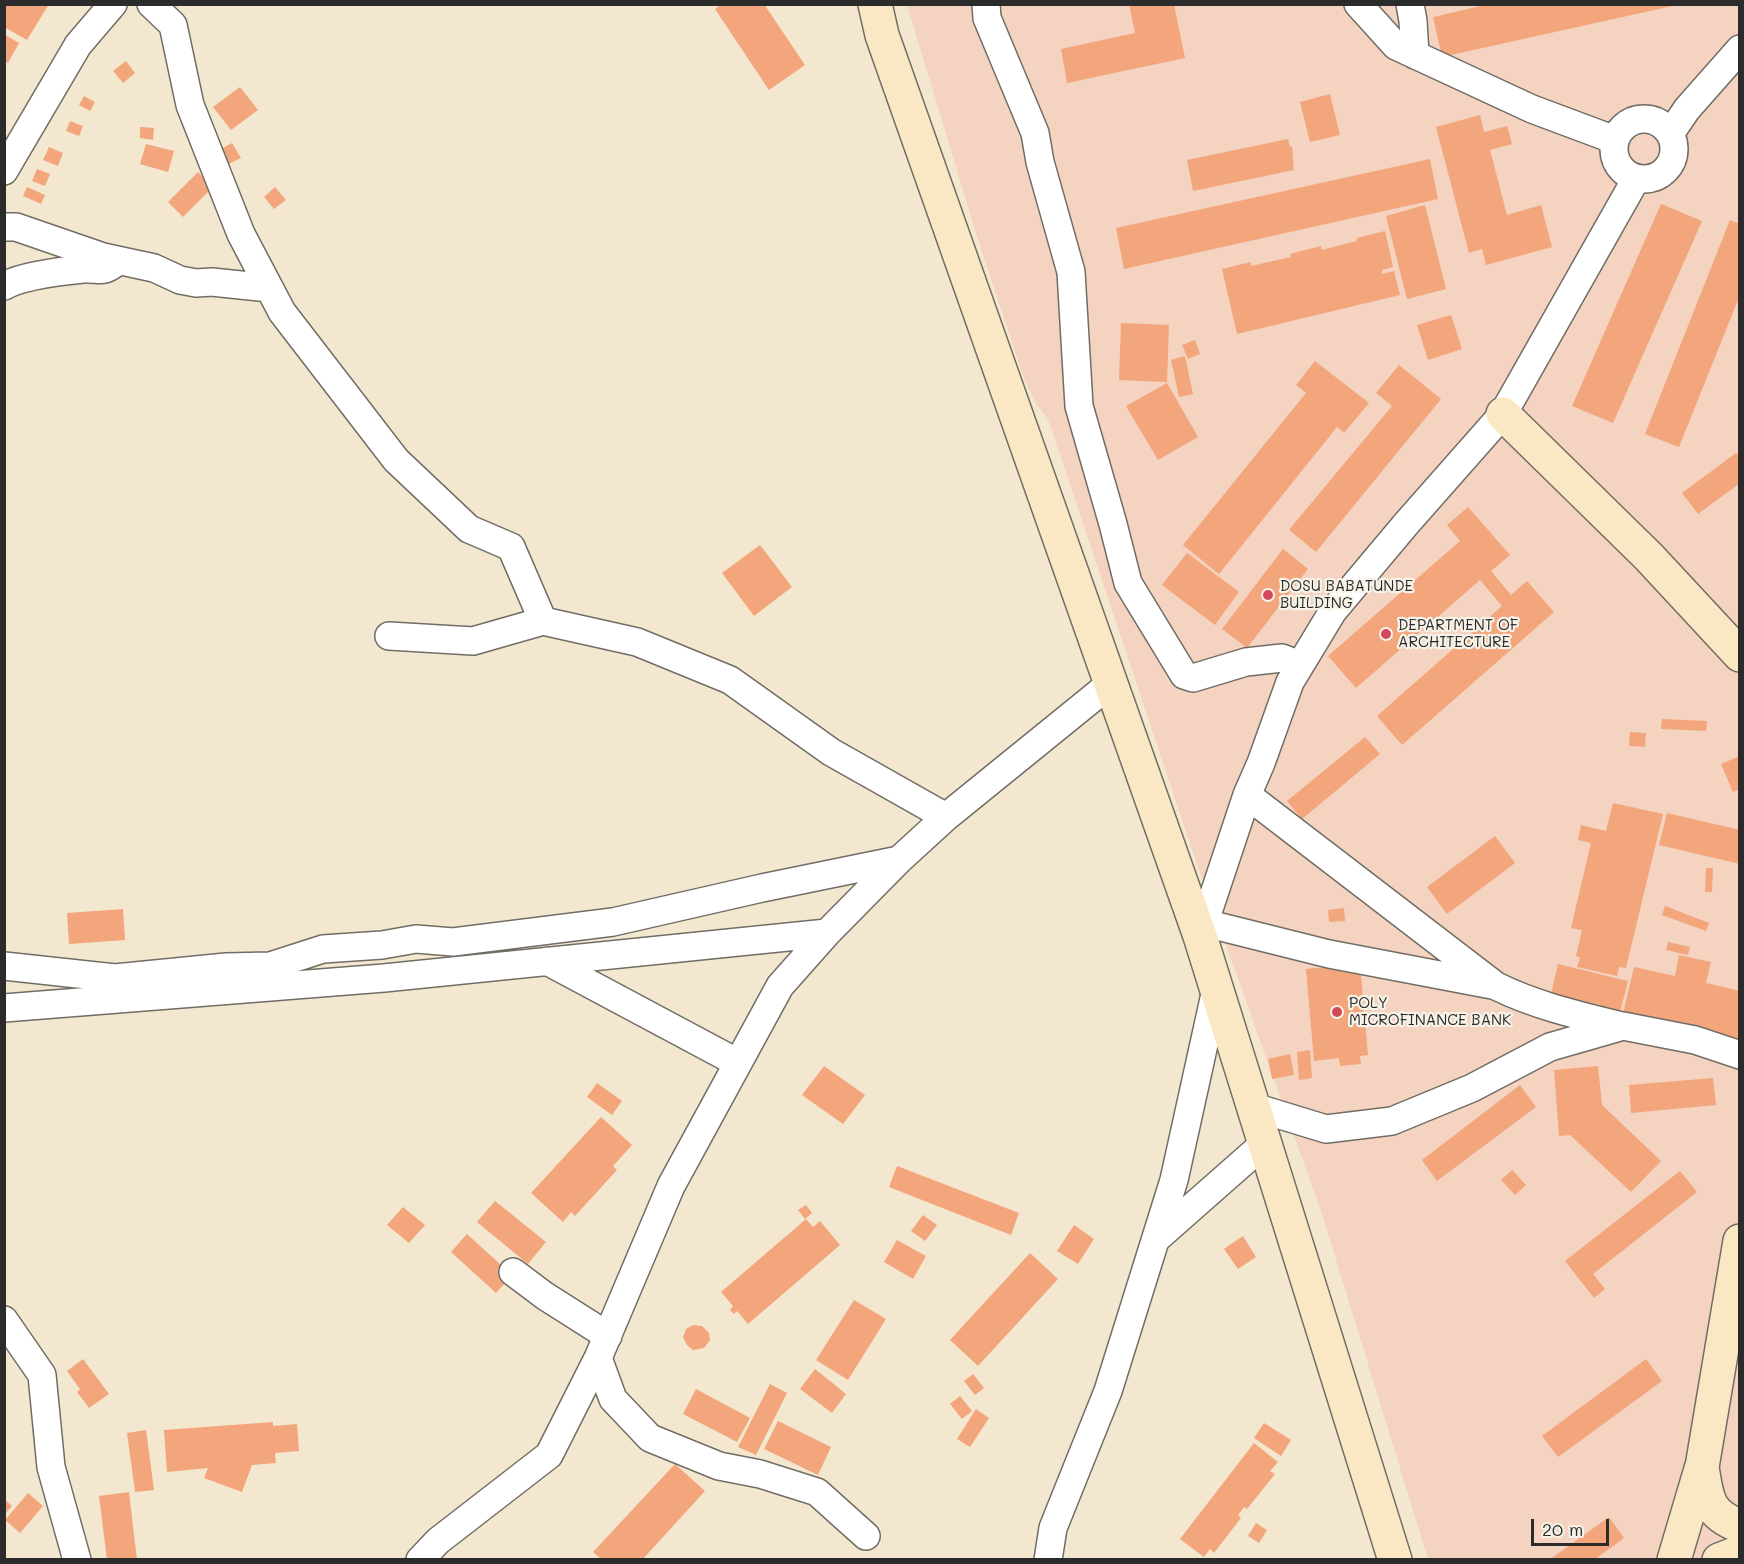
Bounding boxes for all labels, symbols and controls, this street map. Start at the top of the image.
place label: DOSU BABATUNDE BUILDING [1280,577,1413,612]
marker: DOSU BABATUNDE BUILDING [1261,588,1275,602]
place label: DEPARTMENT OF ARCHITECTURE [1398,616,1518,651]
marker: DEPARTMENT OF ARCHITECTURE [1379,627,1393,641]
place label: POLY MICROFINANCE BANK [1349,994,1511,1029]
marker: POLY MICROFINANCE BANK [1330,1005,1344,1019]
scale bar [1534,1507,1612,1545]
text: 20 m [1542,1517,1583,1541]

